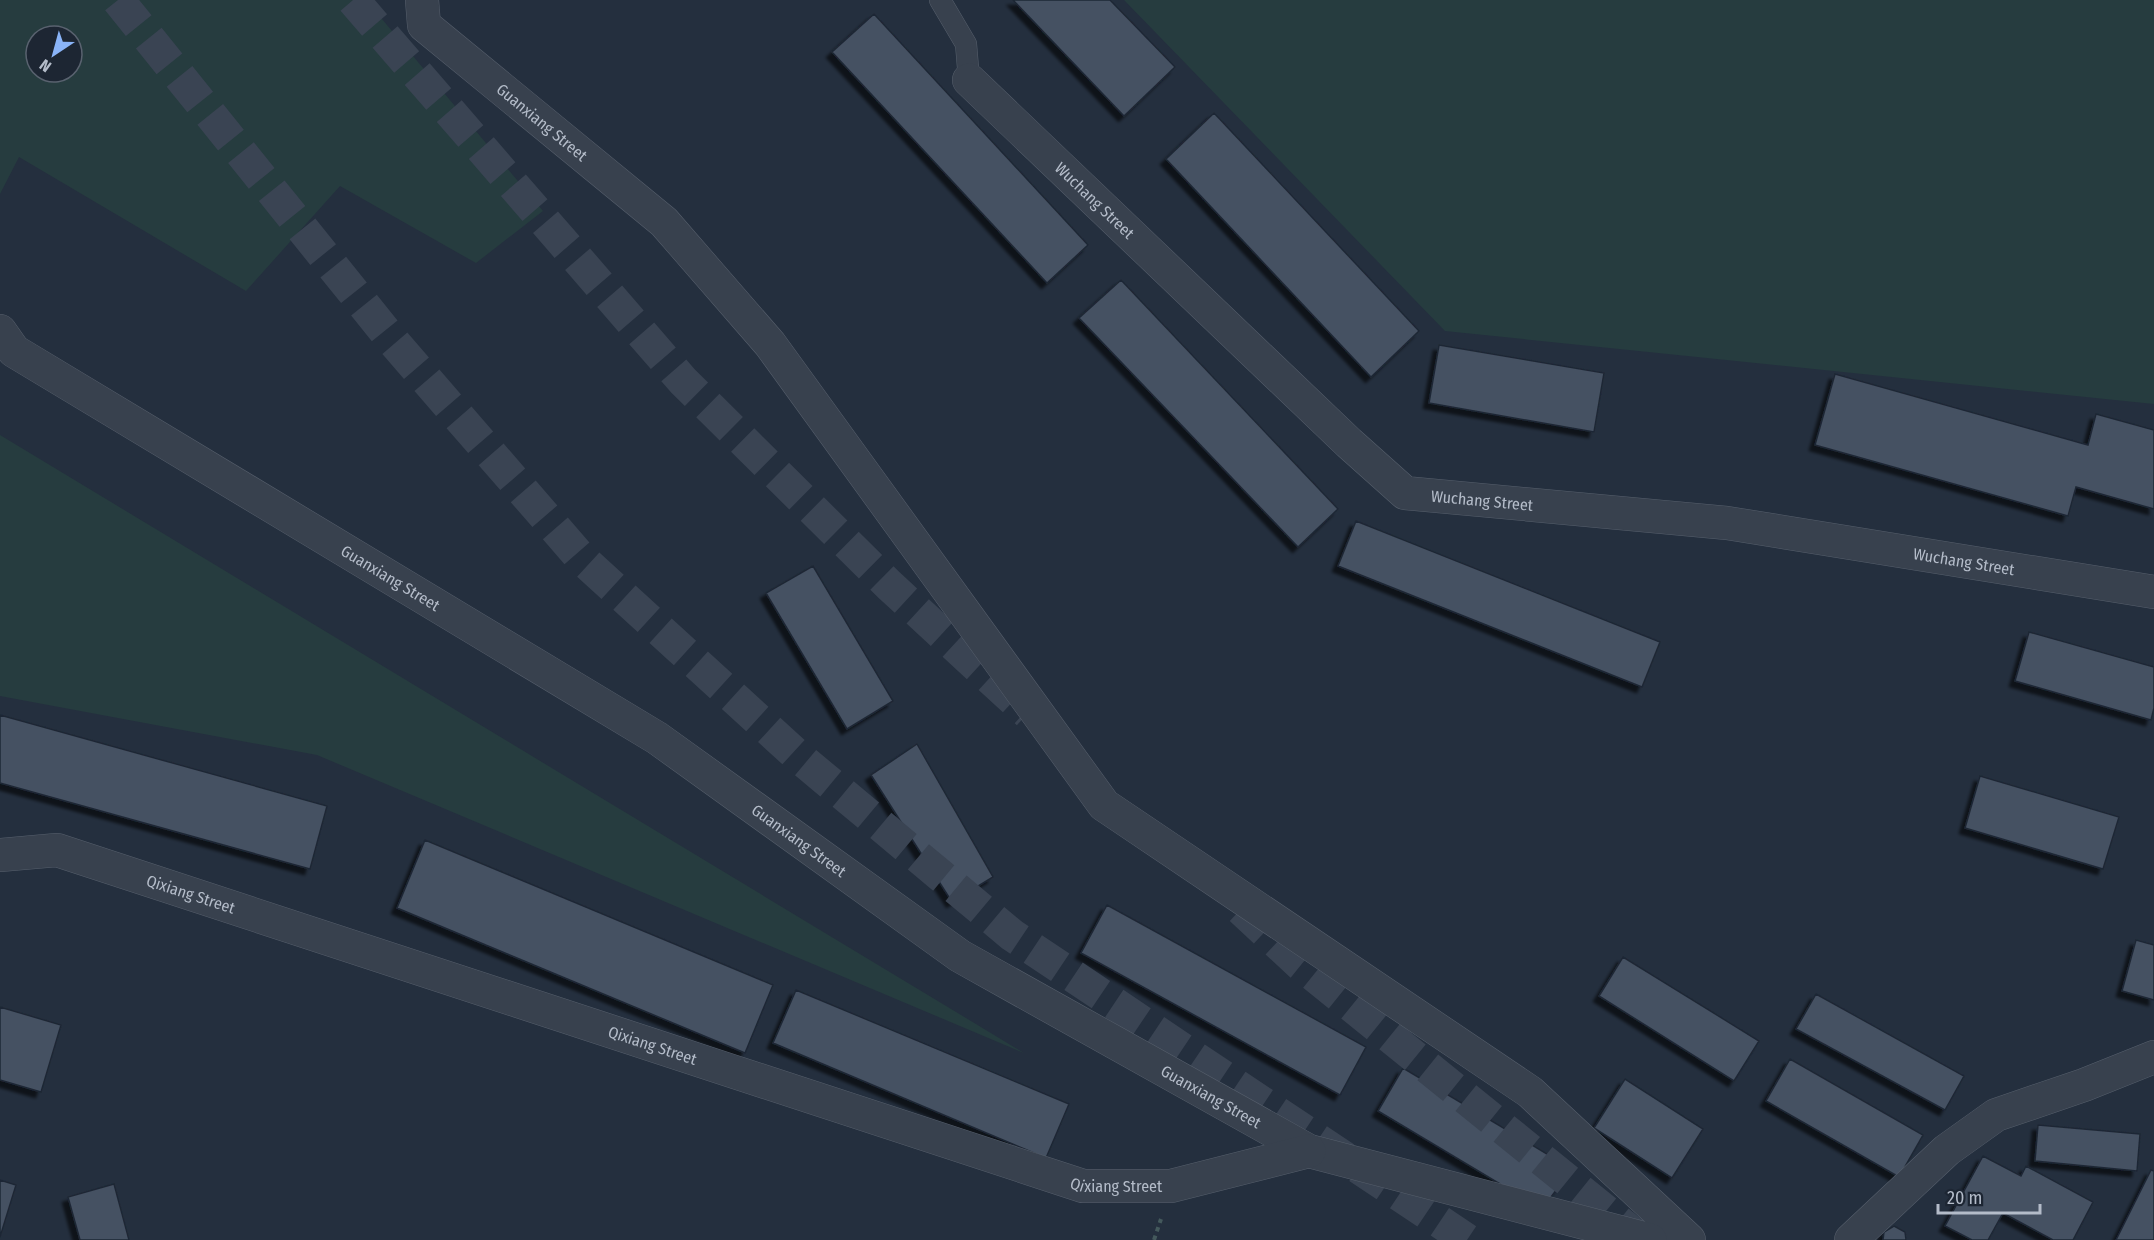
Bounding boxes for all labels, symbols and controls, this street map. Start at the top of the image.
north arrow [24,24,84,84]
text: N [36,55,55,76]
street label: Guanxiang Street [493,80,592,166]
street label: Wuchang Street [1051,158,1139,243]
street label: Wuchang Street [1430,486,1535,515]
street label: Guanxiang Street [338,541,444,615]
street label: Wuchang Street [1912,544,2017,579]
street label: Guanxiang Street [748,800,850,881]
street label: Qixiang Street [144,871,238,918]
street label: Qixiang Street [606,1022,700,1069]
street label: Guanxiang Street [1158,1061,1265,1133]
street label: Qixiang Street [1068,1173,1163,1196]
scale bar [1938,1177,2040,1215]
text: 20 m [1947,1187,1982,1209]

